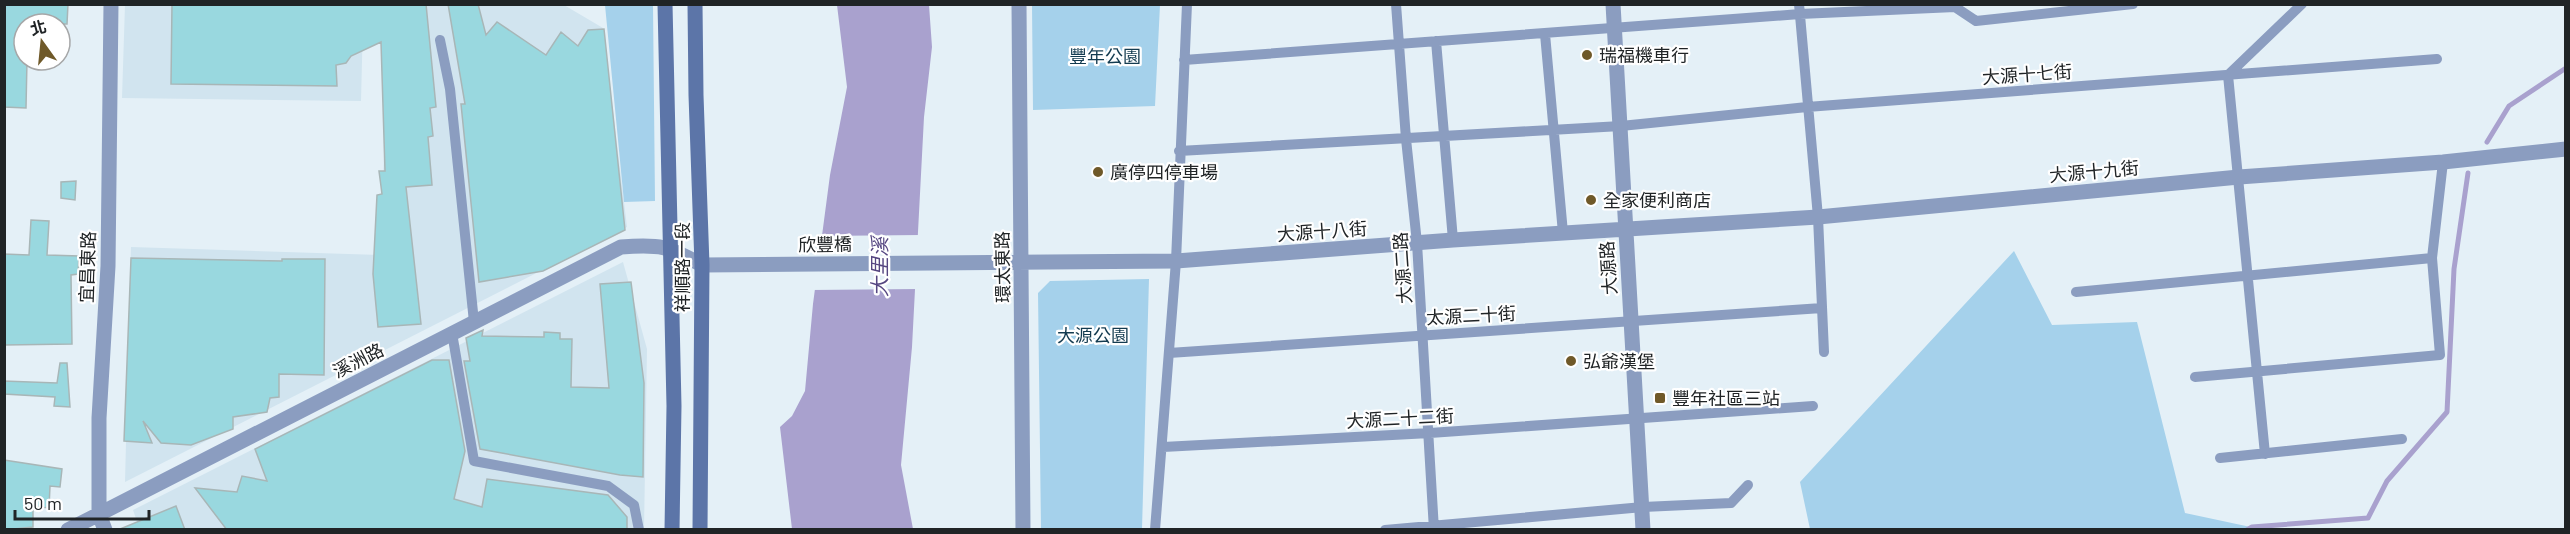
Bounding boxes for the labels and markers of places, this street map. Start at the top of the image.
place label: 瑞福機車行 [1599,44,1689,66]
marker: 瑞福機車行 [1580,48,1594,62]
place label: 廣停四停車場 [1110,161,1218,183]
marker: 廣停四停車場 [1091,165,1105,179]
place label: 全家便利商店 [1603,189,1711,211]
marker: 全家便利商店 [1584,193,1598,207]
place label: 弘爺漢堡 [1583,350,1655,372]
marker: 弘爺漢堡 [1564,354,1578,368]
place label: 豐年社區三站 [1672,387,1780,409]
marker: 豐年社區三站 [1653,391,1667,405]

